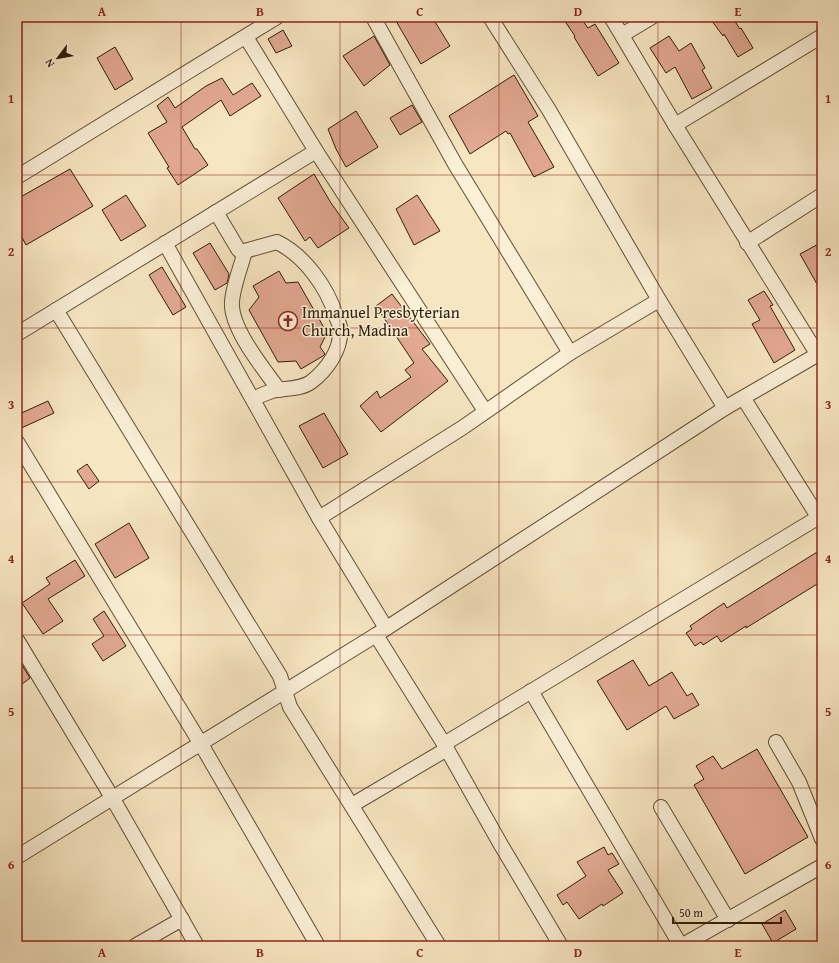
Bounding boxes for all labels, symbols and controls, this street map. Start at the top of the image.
text: A [98,2,107,21]
text: B [256,2,264,21]
text: C [416,2,424,21]
text: D [574,2,582,21]
text: E [735,2,742,21]
north arrow [38,38,78,78]
text: N [40,55,58,71]
text: 1 [8,89,14,108]
text: 1 [825,89,831,108]
text: 2 [8,242,15,261]
text: 2 [825,242,832,261]
place label: Immanuel Presbyterian Church, Madina [302,300,460,342]
church icon: Immanuel Presbyterian Church, Madina [277,310,299,332]
text: 3 [8,395,14,414]
text: 3 [825,395,831,414]
text: 4 [8,549,15,568]
text: 4 [825,549,832,568]
text: 5 [8,702,15,721]
text: 5 [825,702,832,721]
text: 6 [8,855,15,874]
text: 6 [825,855,832,874]
scale bar [673,899,781,925]
text: 50 m [679,904,703,921]
text: A [98,943,107,962]
text: B [256,943,264,962]
text: C [416,943,424,962]
text: D [574,943,582,962]
text: E [735,943,742,962]

